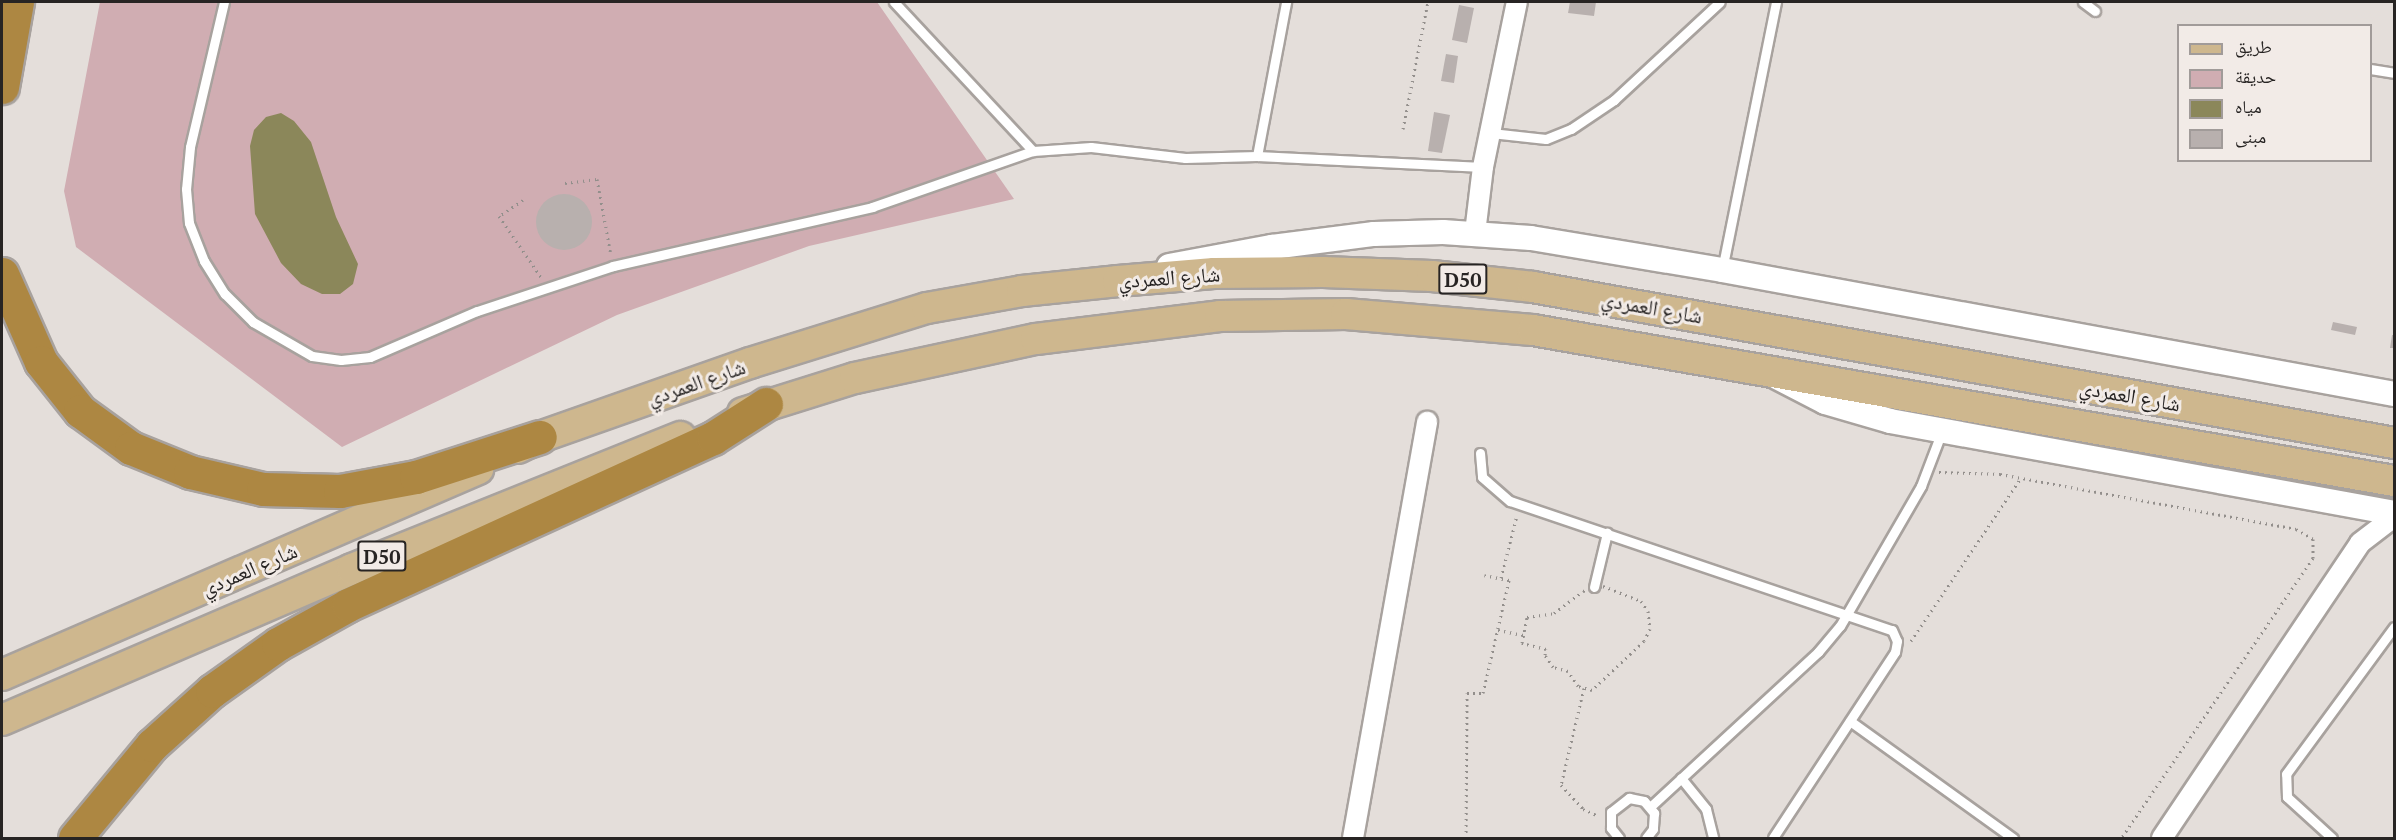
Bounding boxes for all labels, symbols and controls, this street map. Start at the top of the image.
legend [2177,24,2372,162]
text: طريق [2235,34,2272,58]
text: حديقة [2235,64,2276,88]
text: مياه [2235,94,2262,118]
text: مبنى [2235,124,2266,148]
street label: شارع العمردي [1117,261,1221,293]
road number: D50 [1438,262,1488,296]
street label: شارع العمردي [1600,286,1704,328]
street label: شارع العمردي [644,353,748,411]
street label: شارع العمردي [2078,374,2182,416]
street label: شارع العمردي [197,537,301,601]
road number: D50 [356,539,407,573]

